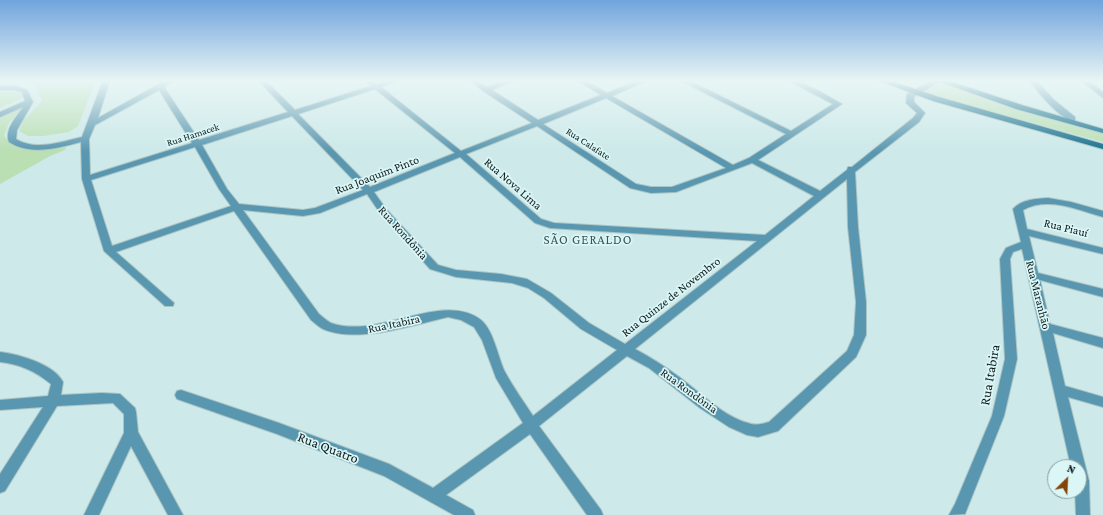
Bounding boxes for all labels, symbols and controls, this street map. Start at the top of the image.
street label: Rua Hamacek [165,121,221,149]
street label: Rua Calafate [564,125,612,163]
street label: Rua Joaquim Pinto [333,152,421,198]
street label: Rua Nova Lima [481,155,545,213]
street label: Rua Rondônia [375,203,431,263]
street label: Rua Piauí [1042,216,1090,240]
district label: SÃO GERALDO [544,232,632,248]
street label: Rua Quinze de Novembro [619,254,723,340]
street label: Rua Maranhão [1023,259,1053,331]
street label: Rua Itabira [367,311,421,337]
street label: Rua Itabira [976,343,1004,407]
street label: Rua Rondônia [658,365,720,417]
street label: Rua Quatro [295,429,361,467]
north arrow [1047,459,1087,499]
text: N [1066,462,1077,476]

